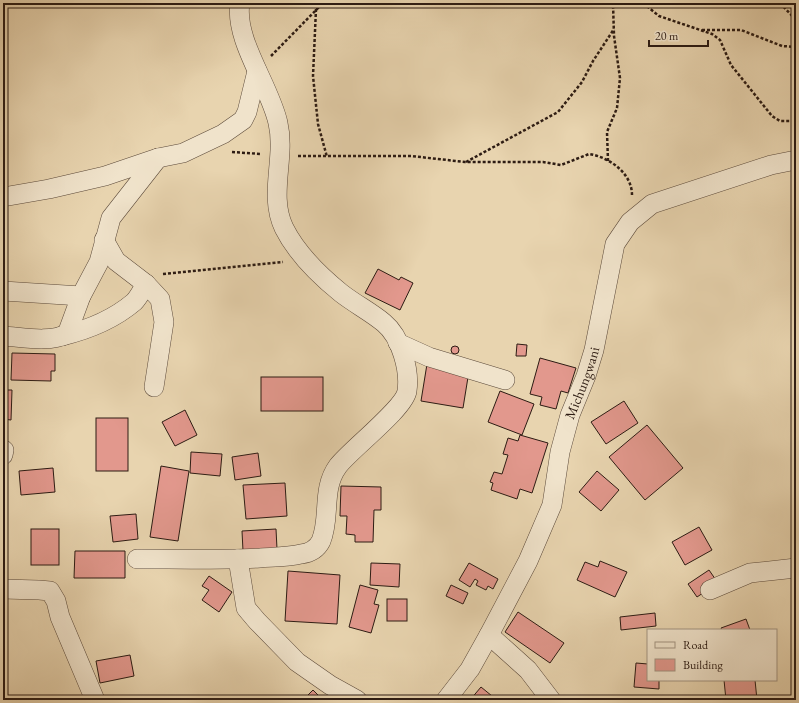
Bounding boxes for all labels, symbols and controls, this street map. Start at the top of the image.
scale bar [649,22,708,48]
text: 20 m [655,28,679,44]
street label: Michungwani [560,345,603,422]
legend [647,629,777,681]
text: Road [683,637,709,653]
text: Building [683,657,724,673]

